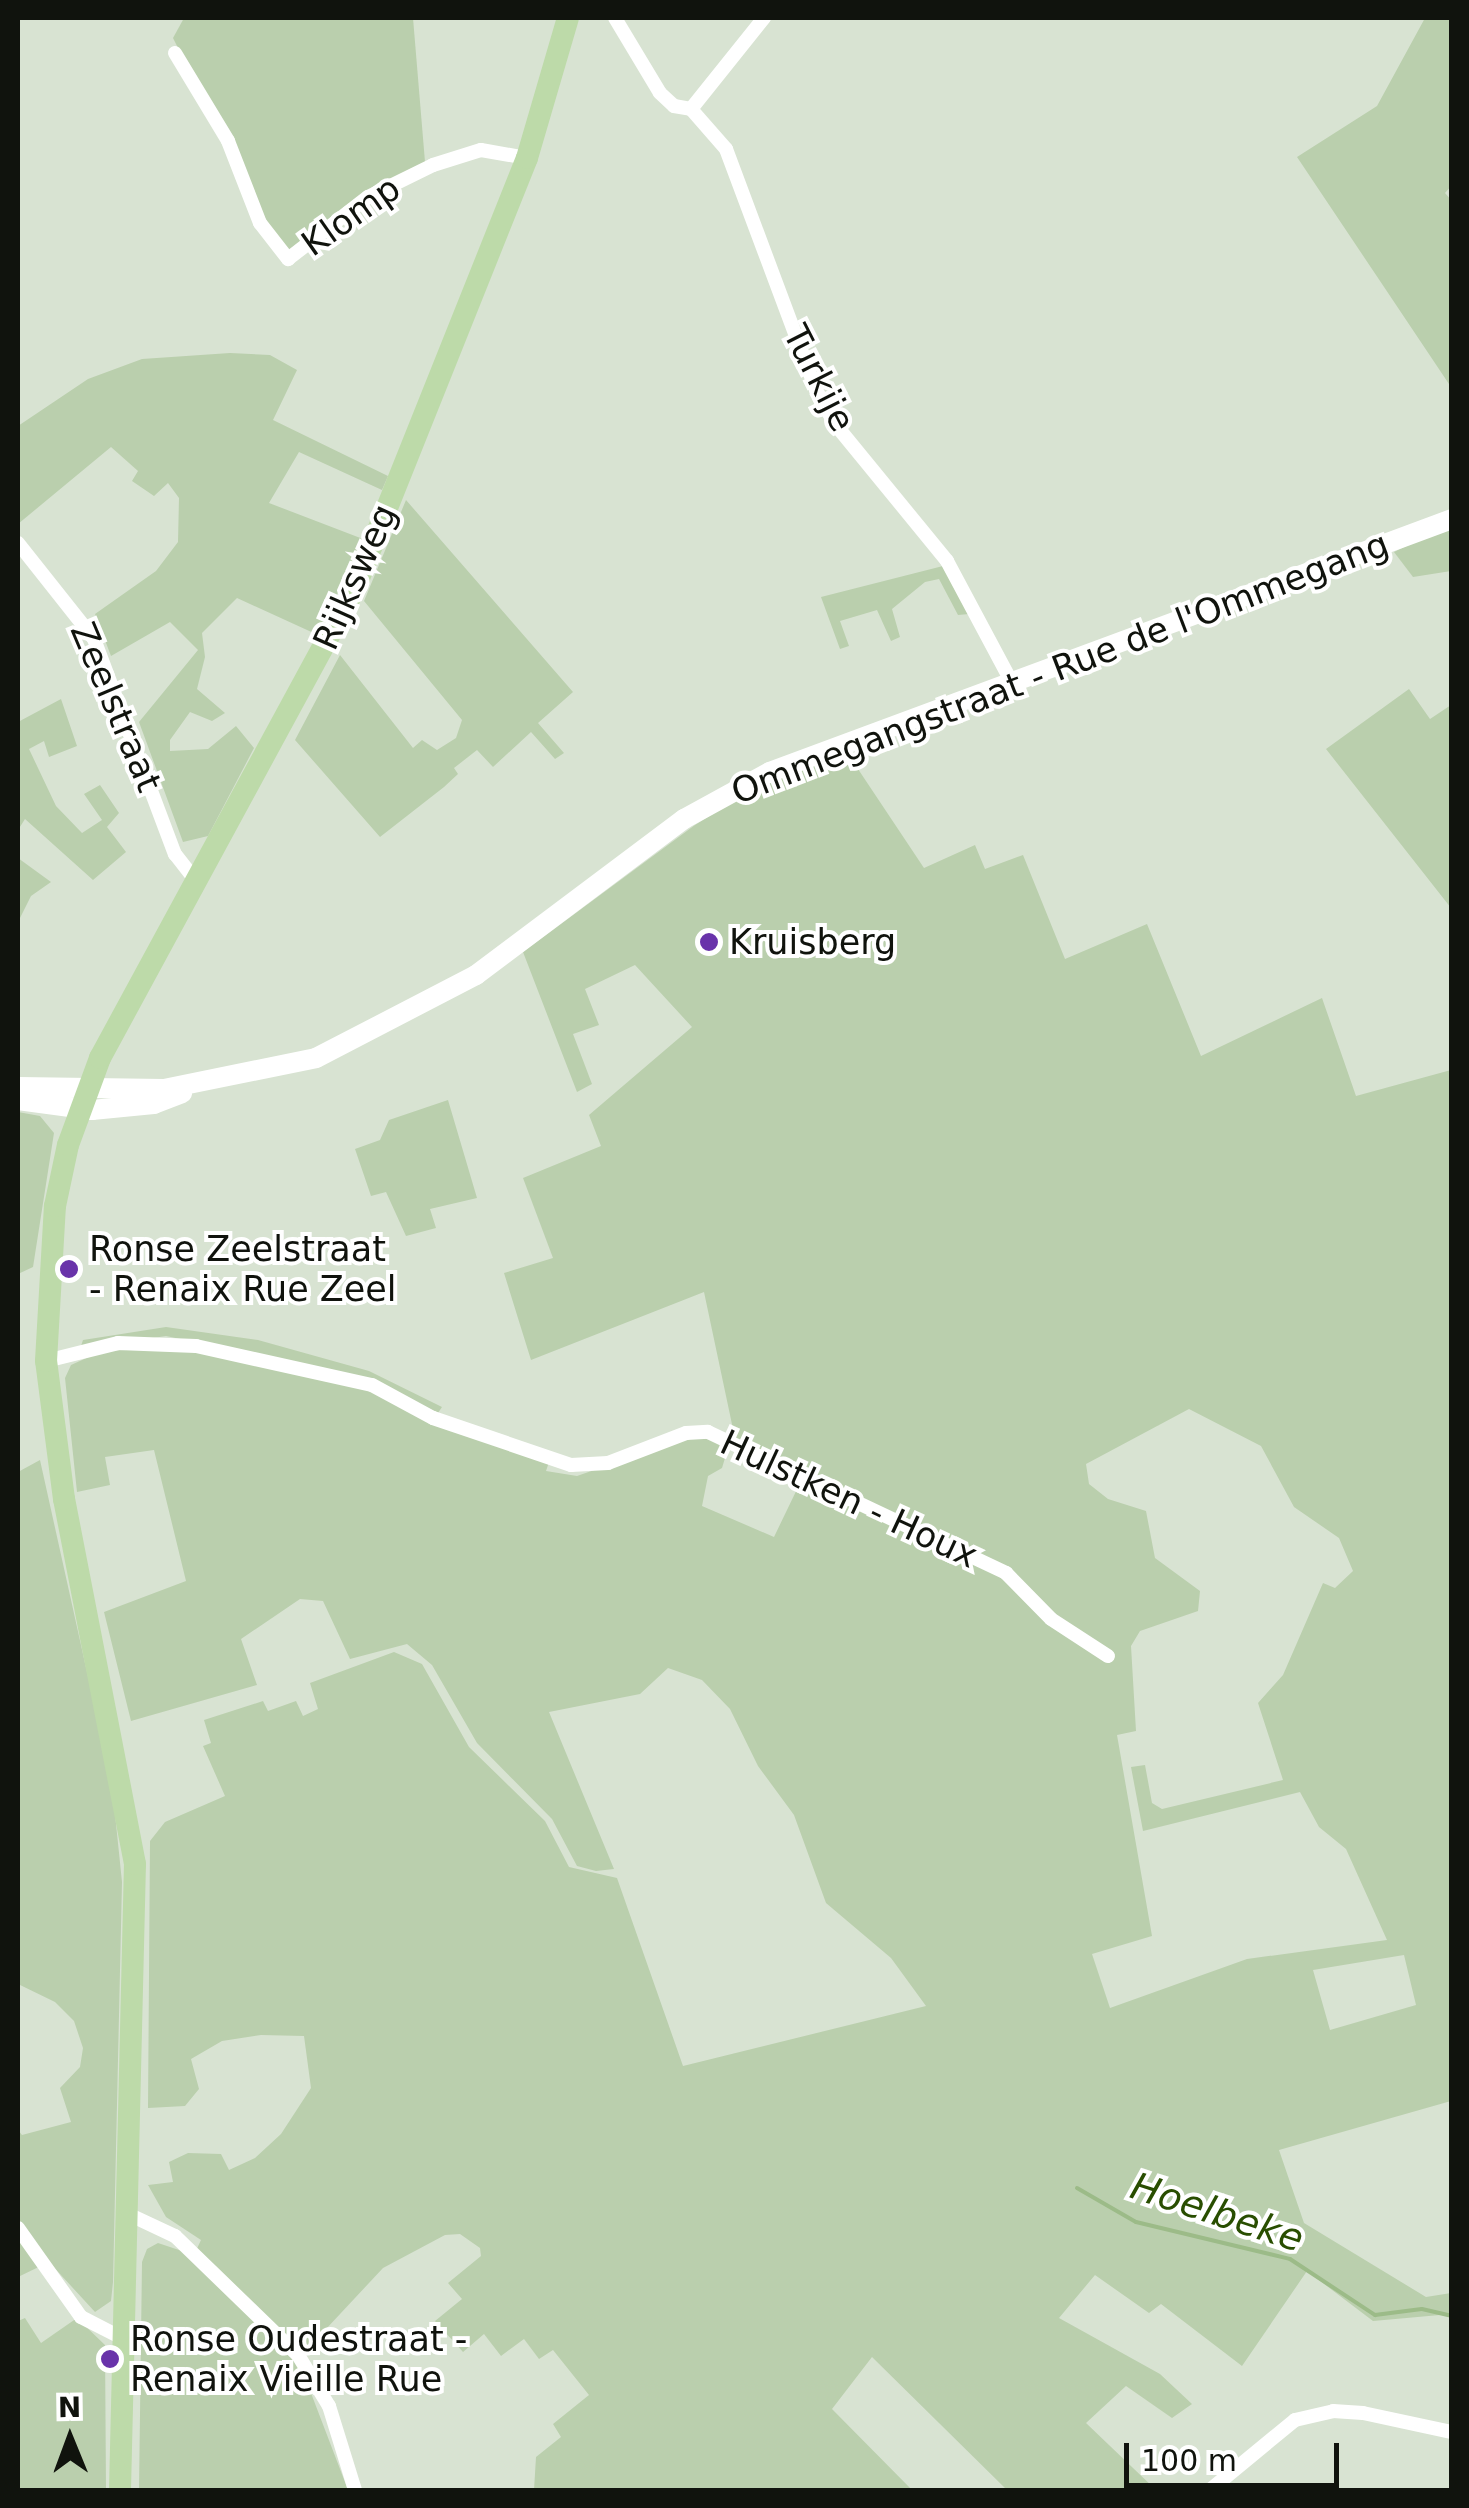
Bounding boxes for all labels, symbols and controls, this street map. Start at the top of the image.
street label: Klomp [294,167,408,265]
street label: Turkije [774,318,864,438]
street label: Rijksweg [304,498,406,656]
street label: Ommegangstraat - Rue de l'Ommegang [726,523,1394,813]
street label: Zeelstraat [62,616,170,798]
place label: Kruisberg [729,921,896,963]
marker: Kruisberg [698,931,720,953]
place label: Ronse Zeelstraat - Renaix Rue Zeel [89,1228,397,1310]
marker: Ronse Zeelstraat - Renaix Rue Zeel [58,1258,80,1280]
street label: Hulstken - Houx [714,1421,984,1577]
water label: Hoelbeke [1125,2164,1309,2262]
place label: Ronse Oudestraat - Renaix Vieille Rue [130,2318,467,2400]
marker: Ronse Oudestraat - Renaix Vieille Rue [99,2348,121,2370]
north arrow [20,2388,120,2488]
text: N [57,2391,81,2424]
scale bar [1129,2423,1344,2485]
text: 100 m [1141,2443,1237,2478]

